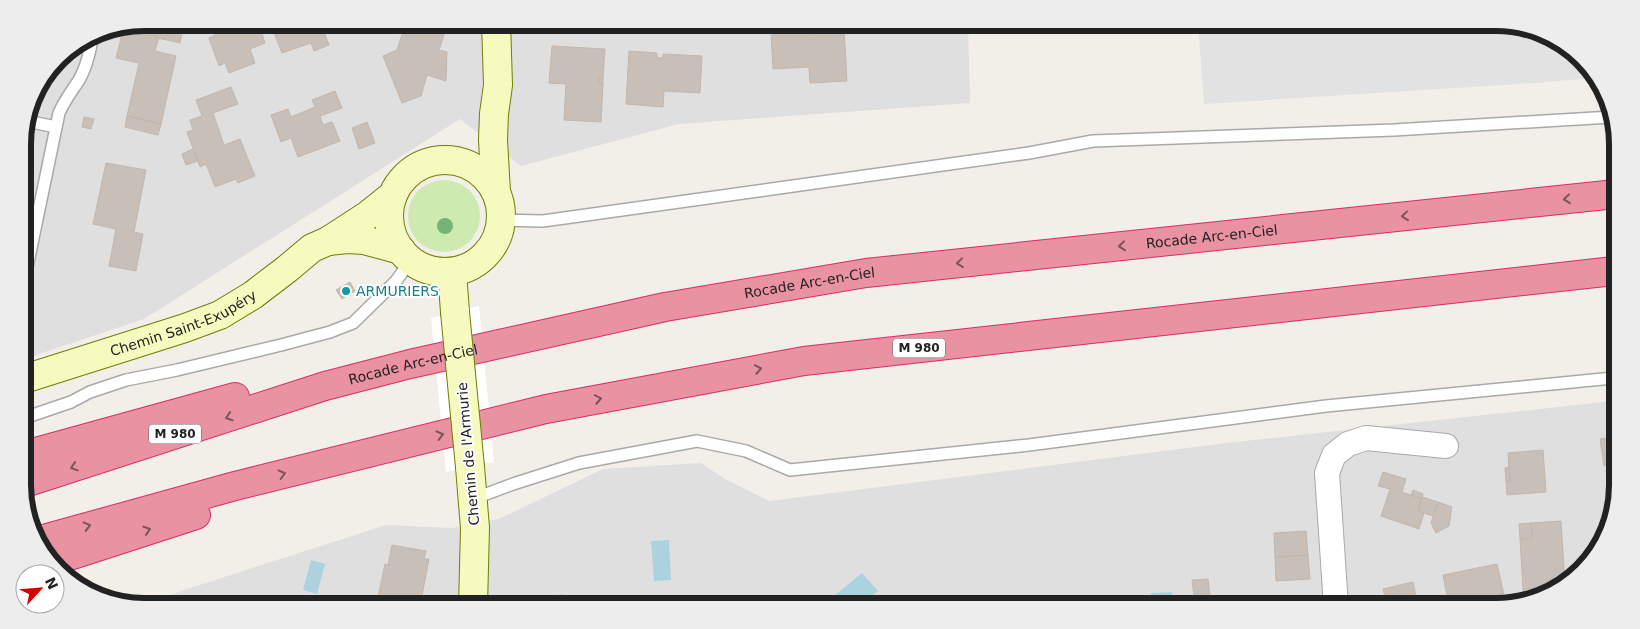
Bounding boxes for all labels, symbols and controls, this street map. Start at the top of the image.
one-way arrow [1563,193,1571,204]
one-way arrow [1401,210,1409,221]
street label: Rocade Arc-en-Ciel [1145,222,1279,251]
one-way arrow [1118,240,1126,251]
one-way arrow [956,257,964,268]
street label: Rocade Arc-en-Ciel [743,264,876,301]
place label: ARMURIERS [356,283,439,299]
marker: ARMURIERS [340,285,352,297]
street label: Chemin Saint-Exupéry [108,287,259,359]
road number: M 980 [893,338,945,358]
street label: Rocade Arc-en-Ciel [347,341,479,388]
one-way arrow [753,365,762,375]
street label: Chemin de l'Armurie [454,382,482,526]
one-way arrow [594,395,603,405]
one-way arrow [225,411,233,421]
road number: M 980 [149,424,201,444]
one-way arrow [435,430,444,441]
one-way arrow [70,461,79,471]
one-way arrow [277,469,286,480]
one-way arrow [83,521,92,532]
one-way arrow [143,526,151,536]
north arrow [15,564,65,614]
text: N [42,575,61,592]

